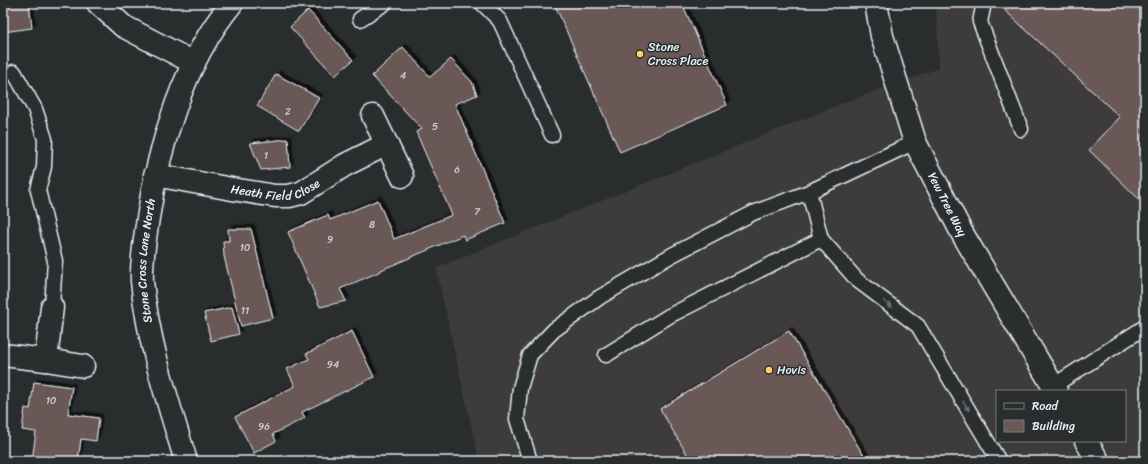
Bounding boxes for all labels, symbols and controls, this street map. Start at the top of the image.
place label: Stone Cross Place [648,36,709,72]
marker: Stone Cross Place [635,49,645,59]
house number: 4 [400,67,406,85]
house number: 2 [285,103,291,121]
house number: 5 [432,118,438,136]
house number: 1 [264,147,268,165]
house number: 6 [454,161,460,179]
street label: Yew Tree Way [921,168,974,241]
street label: Heath Field Close [229,173,325,207]
street label: Stone Cross Lane North [131,197,162,325]
house number: 7 [474,203,481,221]
house number: 8 [369,216,375,234]
house number: 9 [327,231,333,249]
house number: 10 [240,239,250,257]
one-way arrow [883,300,894,308]
house number: 11 [241,302,249,320]
house number: 94 [327,356,339,374]
place label: Hovis [777,359,806,381]
marker: Hovis [764,365,774,375]
legend [996,390,1126,442]
house number: 10 [46,392,56,410]
text: Road [1032,395,1059,417]
one-way arrow [962,401,970,411]
text: Building [1032,415,1075,437]
house number: 96 [258,418,270,436]

